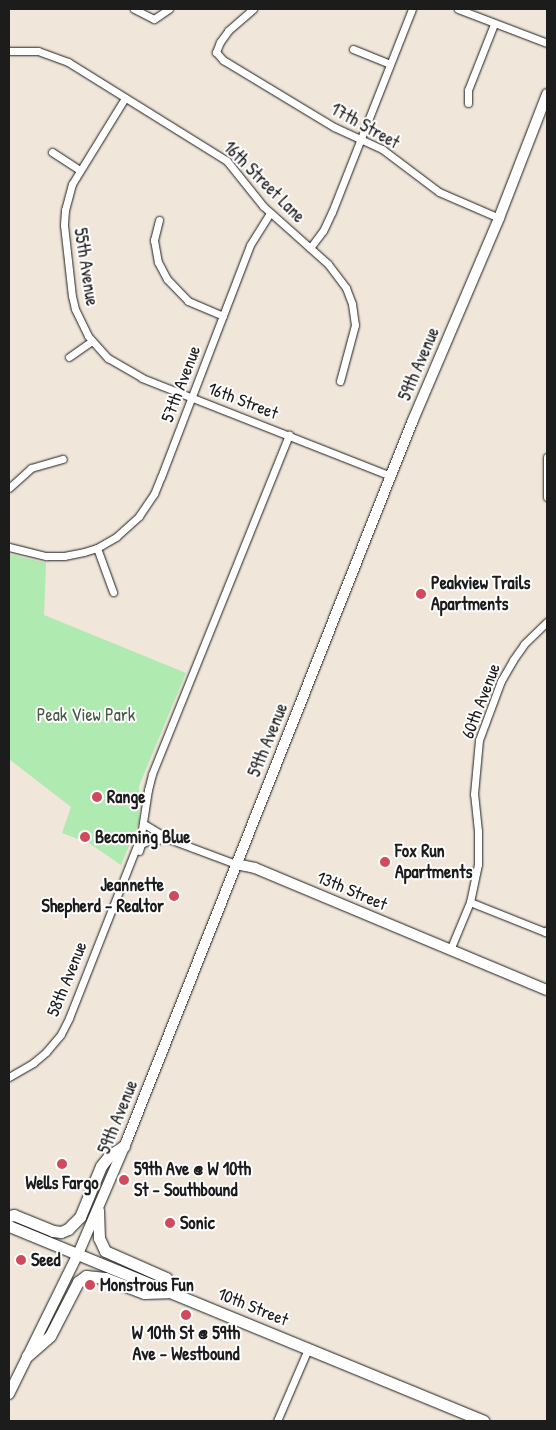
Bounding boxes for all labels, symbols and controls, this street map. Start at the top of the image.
street label: 17th Street [327,98,403,154]
street label: 16th Street Lane [219,137,309,227]
street label: 55th Avenue [69,226,103,308]
street label: 59th Avenue [394,324,444,404]
street label: 57th Avenue [157,343,205,425]
street label: 16th Street [205,378,281,424]
place label: Peakview Trails Apartments [431,573,530,616]
marker: Peakview Trails Apartments [415,588,427,600]
street label: 60th Avenue [457,660,505,742]
street label: 59th Avenue [243,700,293,780]
park label: Peak View Park [37,704,135,726]
place label: Range [107,786,146,808]
marker: Range [91,791,103,803]
place label: Becoming Blue [95,826,190,848]
marker: Becoming Blue [79,831,91,843]
place label: Fox Run Apartments [395,841,472,884]
marker: Fox Run Apartments [379,856,391,868]
street label: 13th Street [314,867,390,915]
place label: Jeannette Shepherd - Realtor [42,875,164,918]
marker: Jeannette Shepherd - Realtor [168,890,180,902]
street label: 58th Avenue [42,938,92,1020]
street label: 59th Avenue [93,1077,143,1157]
marker: Wells Fargo [56,1158,68,1170]
place label: 59th Ave @ W 10th St - Southbound [134,1159,251,1202]
place label: Wells Fargo [25,1172,99,1194]
marker: 59th Ave @ W 10th St - Southbound [118,1174,130,1186]
place label: Sonic [180,1212,215,1234]
marker: Sonic [164,1217,176,1229]
place label: Seed [31,1249,61,1271]
marker: Seed [15,1254,27,1266]
place label: Monstrous Fun [100,1274,194,1296]
marker: Monstrous Fun [84,1279,96,1291]
street label: 10th Street [214,1283,292,1331]
marker: W 10th St @ 59th Ave - Westbound [180,1309,192,1321]
place label: W 10th St @ 59th Ave - Westbound [132,1323,240,1366]

